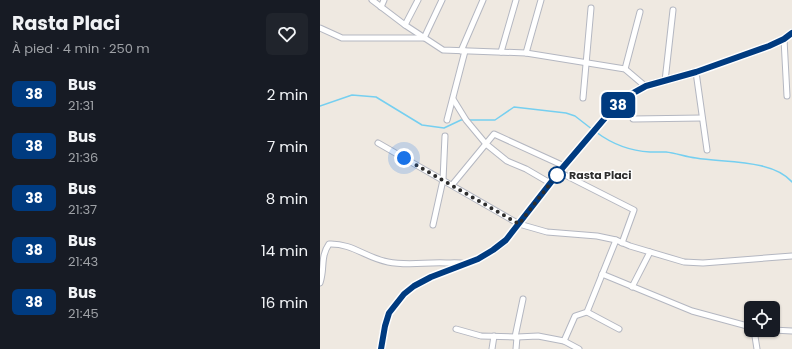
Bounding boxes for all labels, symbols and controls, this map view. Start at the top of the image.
text: Rasta Placi [12,10,120,37]
button: heart [266,13,308,55]
text: À pied · 4 min · 250 m [12,39,150,58]
text: Bus [68,74,96,95]
text: 38 [25,84,43,104]
text: 2 min [267,84,308,105]
line badge: 38 [600,92,636,118]
text: 38 [609,95,627,115]
text: 21:31 [68,96,94,115]
text: Bus [68,126,96,147]
text: 38 [25,136,43,156]
text: 7 min [267,136,308,157]
text: 21:36 [68,148,98,167]
your location [394,148,414,168]
marker: Rasta Placi [548,166,566,184]
place label: Rasta Placi [569,167,632,183]
text: Bus [68,178,96,199]
text: 38 [25,188,43,208]
text: 8 min [266,188,308,209]
text: 21:37 [68,200,97,219]
text: Bus [68,230,96,251]
text: 38 [25,240,43,260]
text: 14 min [261,240,308,261]
text: 21:43 [68,252,98,271]
text: Bus [68,282,96,303]
text: 38 [25,292,43,312]
text: 16 min [261,292,308,313]
map controls [744,301,780,337]
button: locate [744,301,780,337]
text: 21:45 [68,304,99,323]

